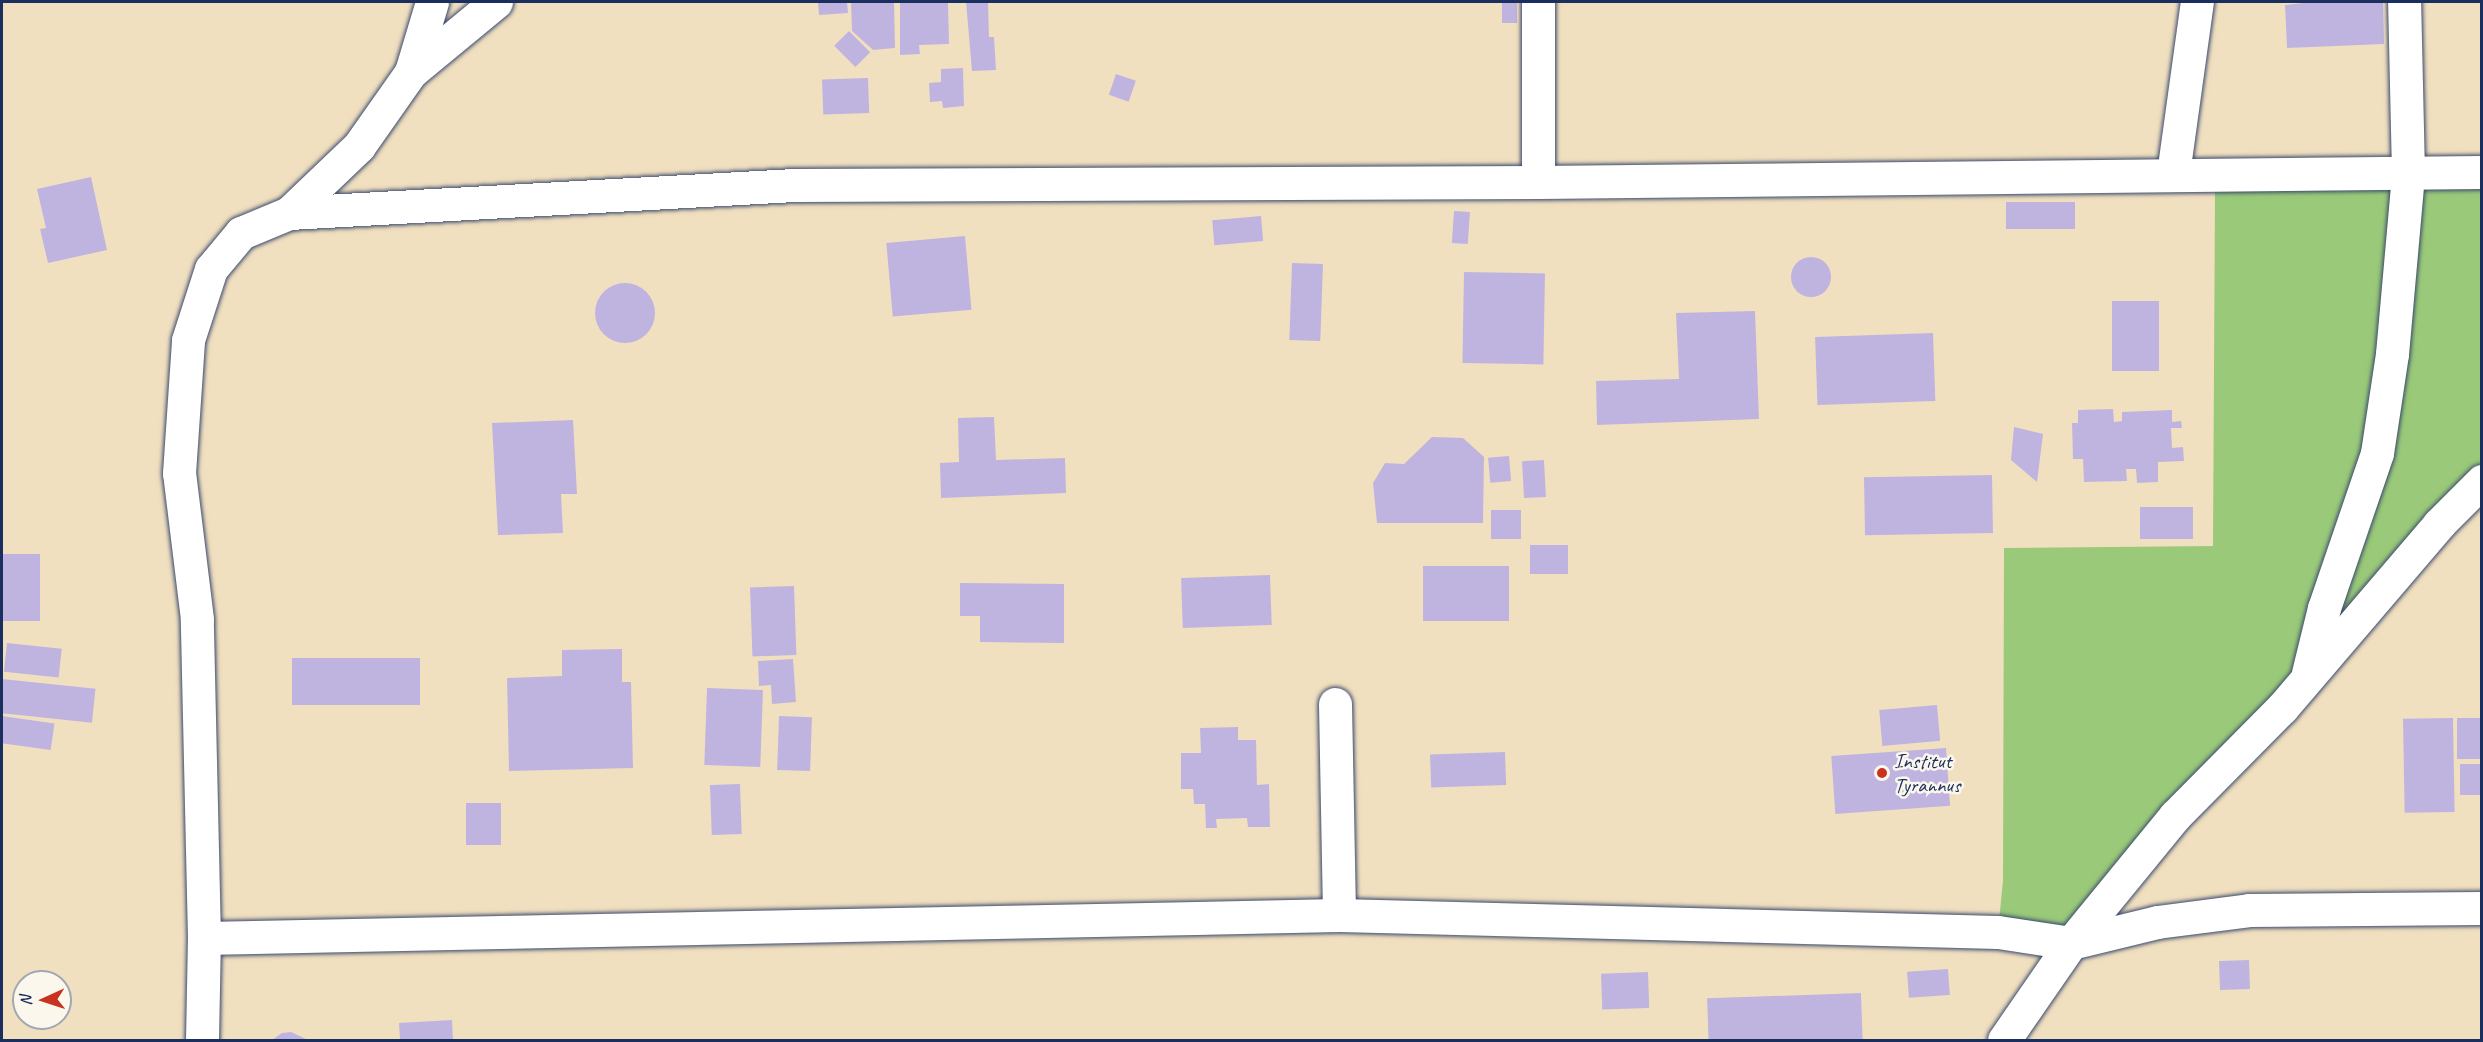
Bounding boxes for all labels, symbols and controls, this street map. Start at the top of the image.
place label: Institut Tyrannus [1894,748,1960,798]
marker: Institut Tyrannus [1875,766,1889,780]
north arrow [12,970,72,1030]
text: N [16,995,36,1006]

